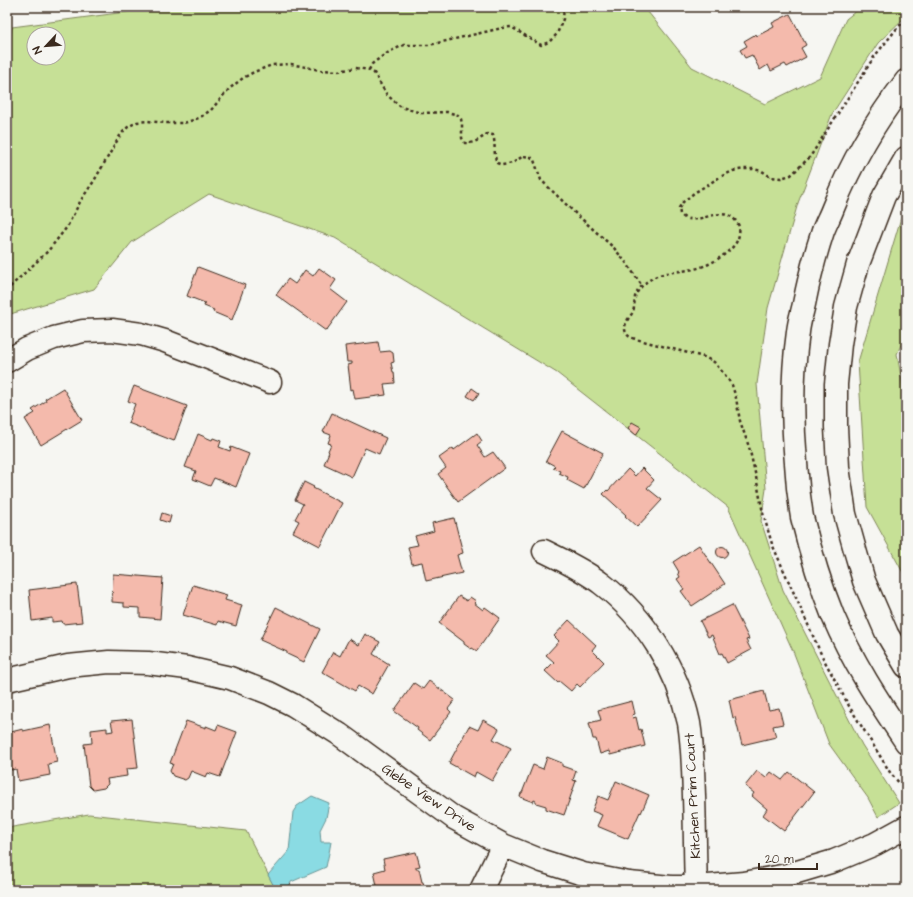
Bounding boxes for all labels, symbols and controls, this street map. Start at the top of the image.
north arrow [26,26,66,66]
text: N [29,44,46,57]
street label: Kitchen Prim Court [680,732,706,859]
street label: Glebe View Drive [377,759,480,837]
scale bar [759,845,817,871]
text: 20 m [765,851,794,868]

